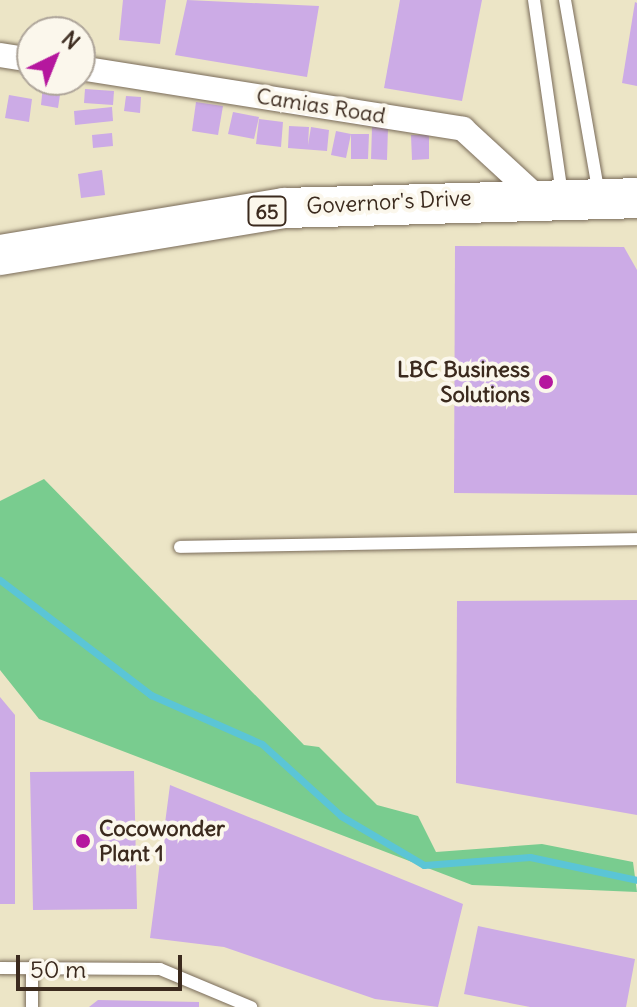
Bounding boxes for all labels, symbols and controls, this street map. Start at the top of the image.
north arrow [16,16,96,96]
text: N [56,24,86,55]
street label: Camias Road [254,83,388,129]
street label: Governor's Drive [306,184,472,220]
road number: 65 [247,195,287,227]
place label: LBC Business Solutions [397,356,530,408]
marker: LBC Business Solutions [537,373,555,391]
place label: Cocowonder Plant 1 [99,815,225,866]
marker: Cocowonder Plant 1 [74,832,92,850]
scale bar [20,939,186,989]
text: 50 m [30,954,86,984]

